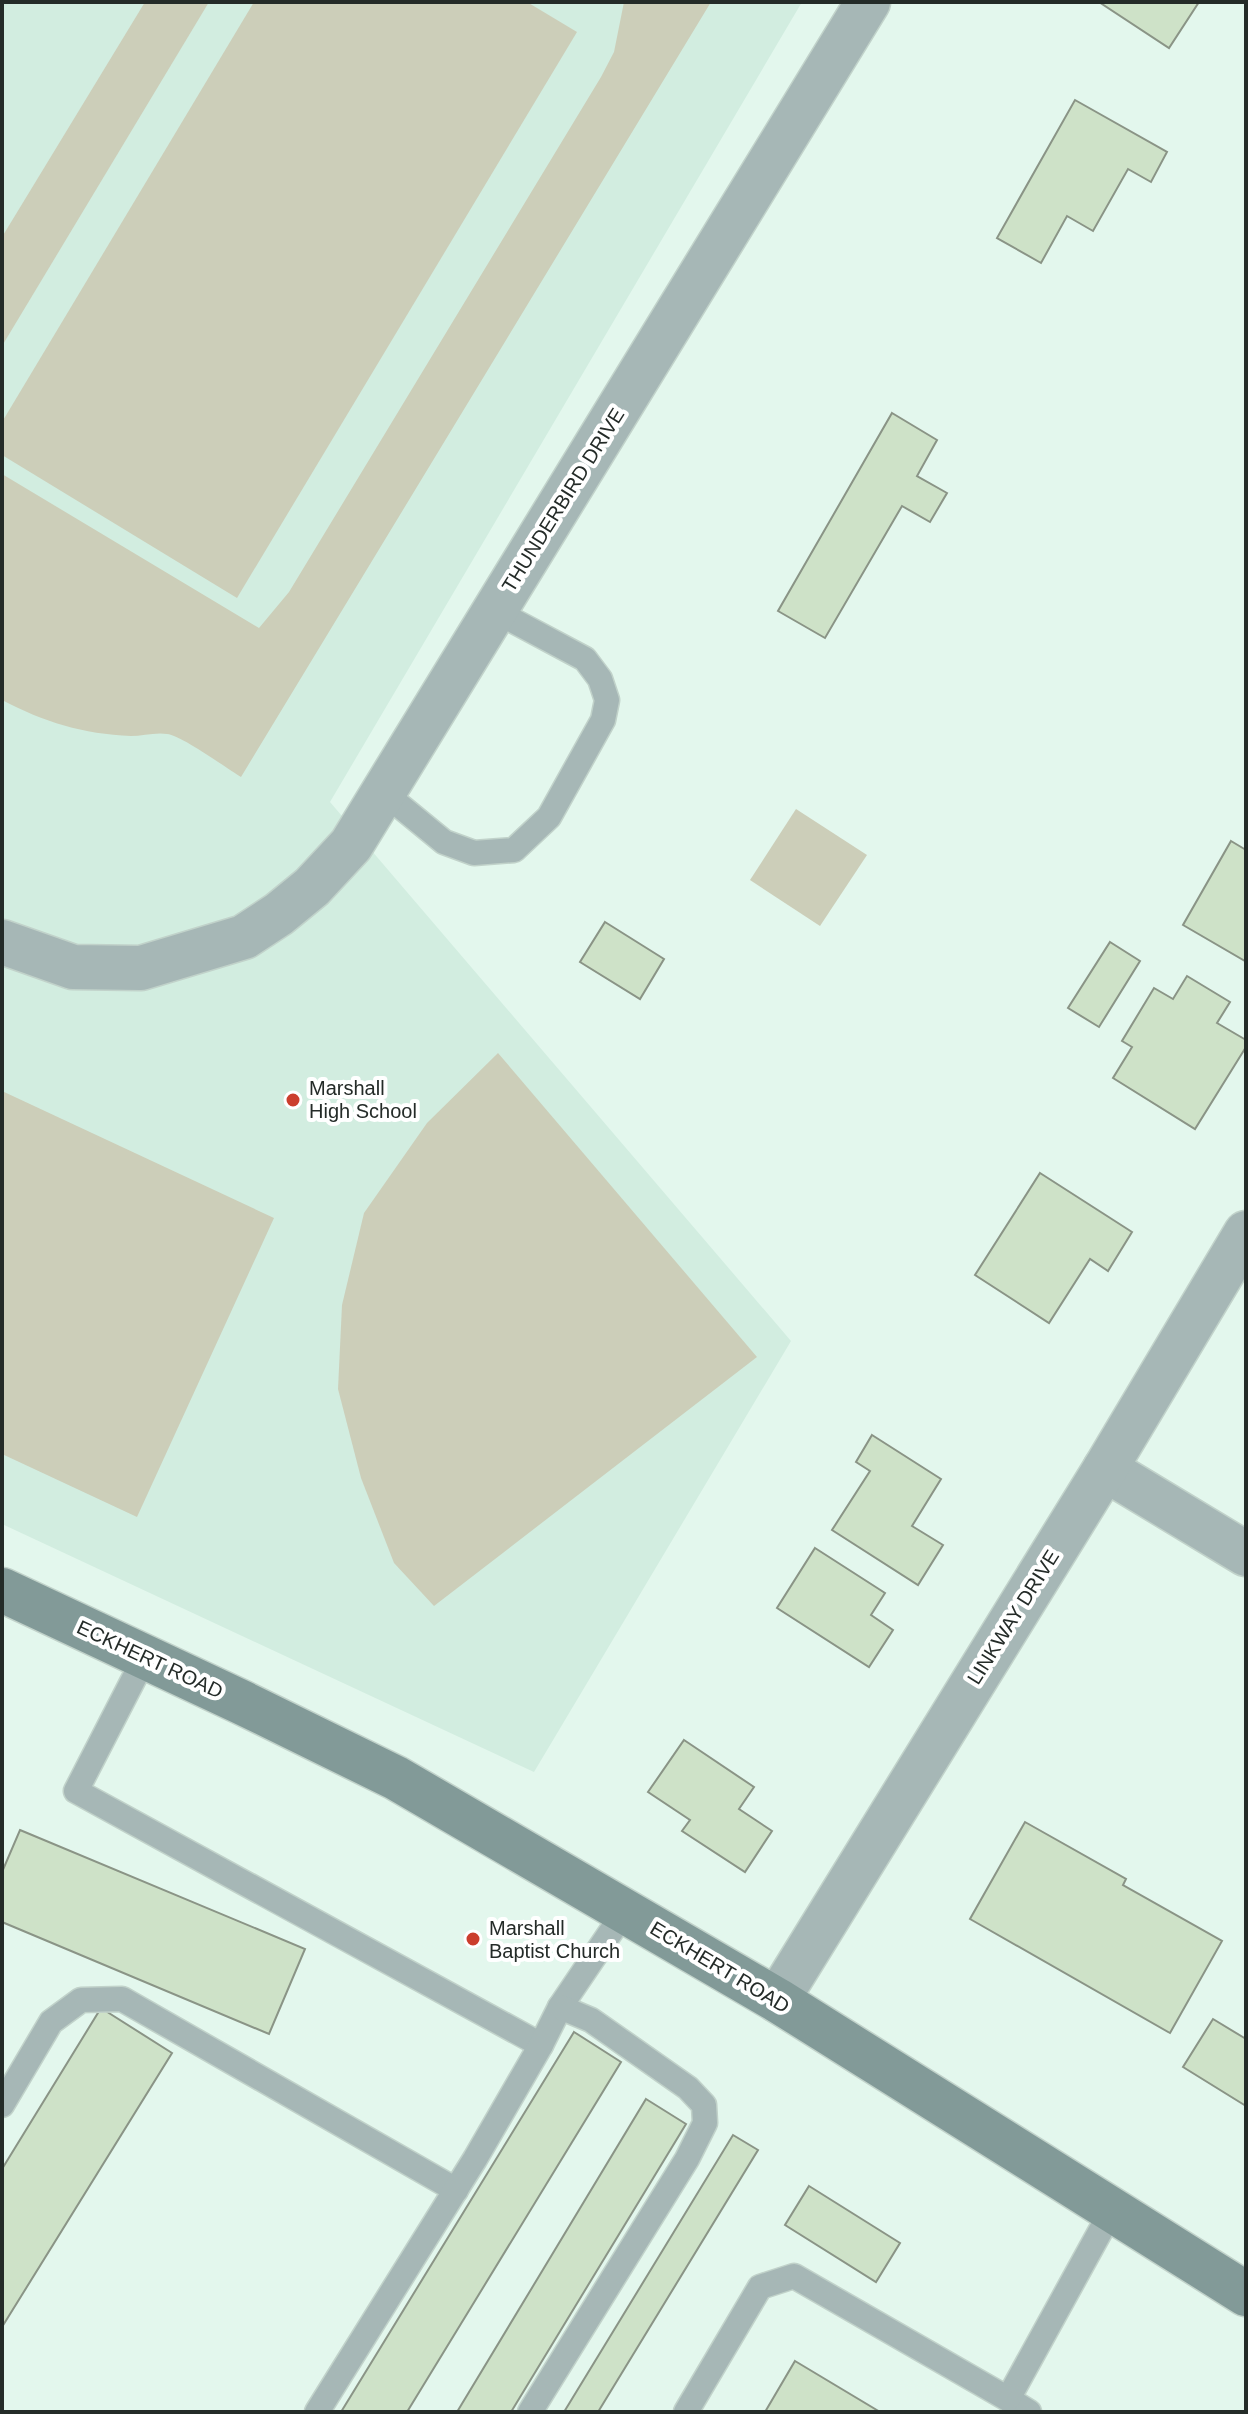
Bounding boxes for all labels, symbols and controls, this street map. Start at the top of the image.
street label: THUNDERBIRD DRIVE [497,404,629,596]
place label: Marshall High School [309,1077,417,1122]
marker: Marshall High School [284,1091,302,1109]
street label: LINKWAY DRIVE [963,1546,1063,1688]
street label: ECKHERT ROAD [74,1616,226,1702]
place label: Marshall Baptist Church [489,1917,620,1962]
street label: ECKHERT ROAD [647,1917,793,2017]
marker: Marshall Baptist Church [464,1930,482,1948]

